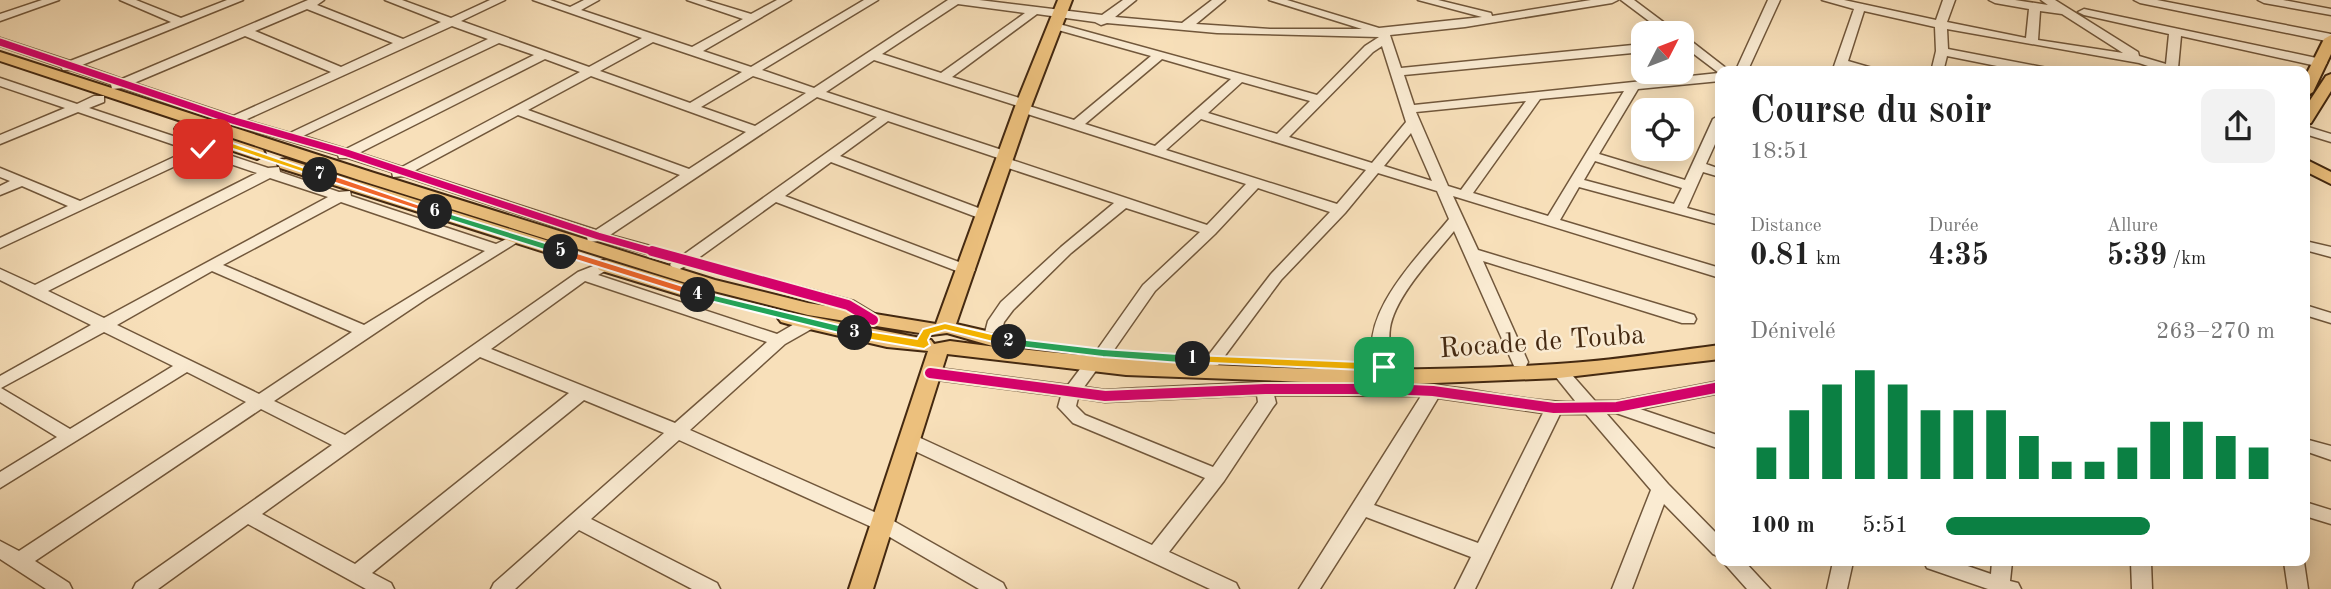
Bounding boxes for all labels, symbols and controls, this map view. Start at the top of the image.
north arrow [1631,21,1694,84]
map controls [1631,21,1694,161]
button: share [2201,89,2275,163]
text: Course du soir [1750,93,1992,131]
button: locate [1631,98,1694,161]
pin [173,119,233,179]
icon: check [184,130,222,168]
text: 18:51 [1750,140,1810,163]
pin: 7 [302,158,338,192]
text: 7 [314,165,325,184]
pin: 6 [418,194,452,230]
text: 6 [429,202,440,221]
text: Distance [1750,217,1822,236]
text: Durée [1928,217,1979,236]
text: Allure [2107,217,2158,236]
pin: 5 [544,234,578,270]
text: 0.81 [1750,241,1811,271]
text: 4:35 [1928,241,1989,271]
text: 5:39 [2107,241,2167,271]
text: 5 [555,242,566,261]
text: km [1811,250,1841,269]
text: /km [2167,250,2206,269]
pin: 4 [680,278,716,312]
text: 4 [692,285,703,304]
pin: 3 [838,316,872,350]
text: Dénivelé [1750,320,1836,343]
text: 263–270 m [2156,320,2275,343]
street label: Rocade de Touba [1439,322,1646,364]
text: 3 [849,323,860,342]
pin: 2 [992,324,1026,360]
text: 2 [1003,332,1014,351]
pin [1354,337,1414,397]
pin: 1 [1176,342,1210,376]
icon: arrive [1365,348,1403,386]
text: 1 [1187,349,1198,368]
text: 100 m [1750,514,1815,537]
text: 5:51 [1862,514,1908,537]

